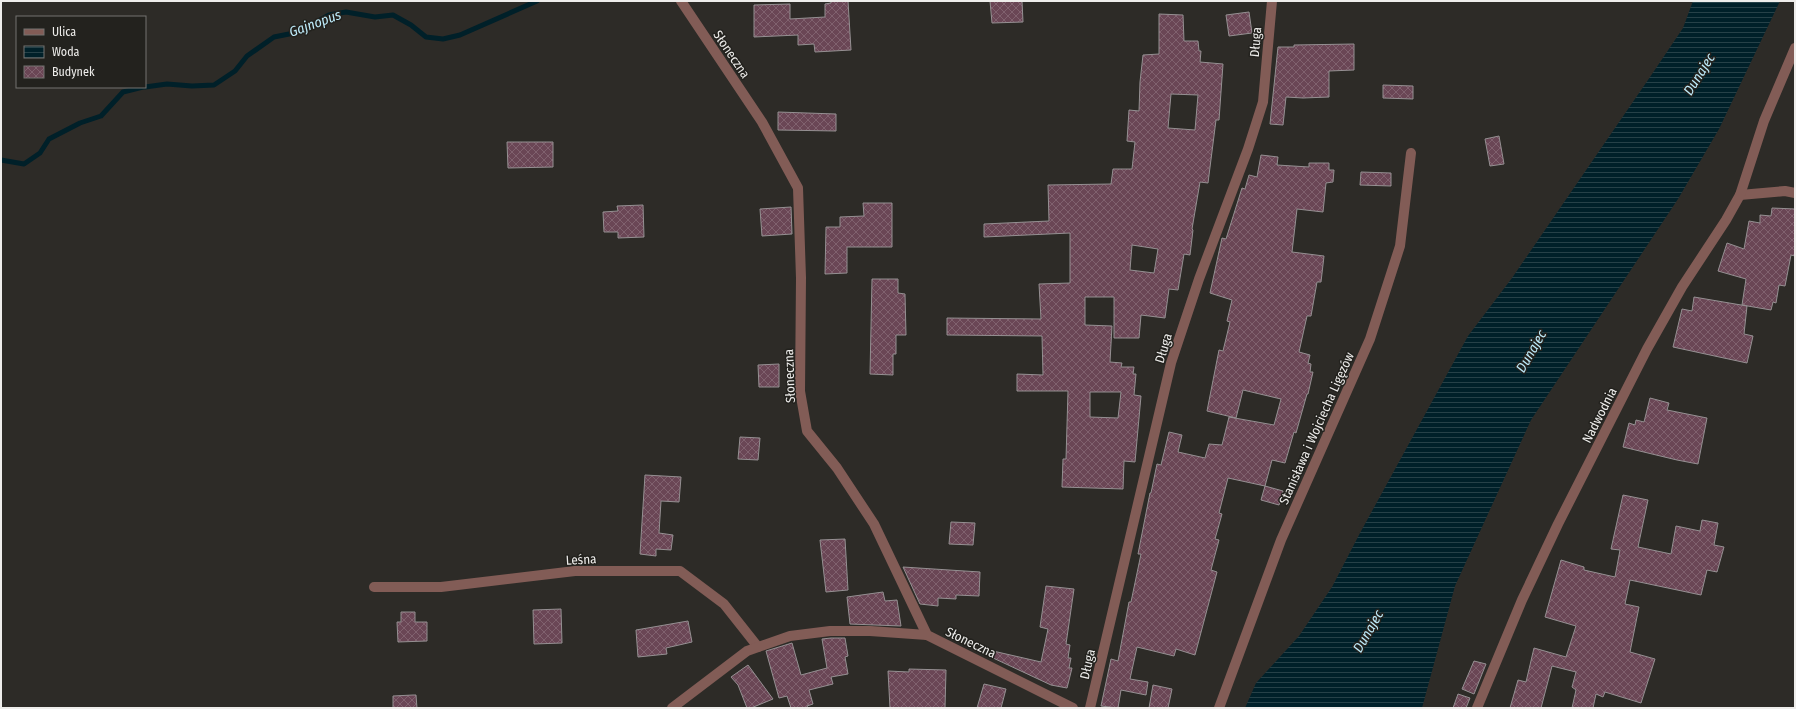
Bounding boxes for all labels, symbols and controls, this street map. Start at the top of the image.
water label: Gajnopus [287,6,344,41]
legend [16,16,146,88]
text: Ulica [52,25,76,39]
street label: Długa [1247,26,1264,58]
street label: Słoneczna [710,28,753,81]
text: Woda [52,45,80,59]
water label: Dunajec [1680,49,1719,98]
text: Budynek [52,65,95,79]
water label: Dunajec [1513,326,1551,375]
street label: Długa [1152,331,1175,365]
street label: Słoneczna [781,349,798,403]
street label: Stanisława i Wojciecha Ligęzów [1276,349,1357,507]
street label: Nadwodnia [1579,385,1620,445]
street label: Leśna [565,551,597,568]
water label: Dunajec [1350,606,1388,655]
street label: Słoneczna [943,624,998,661]
street label: Długa [1077,648,1098,681]

